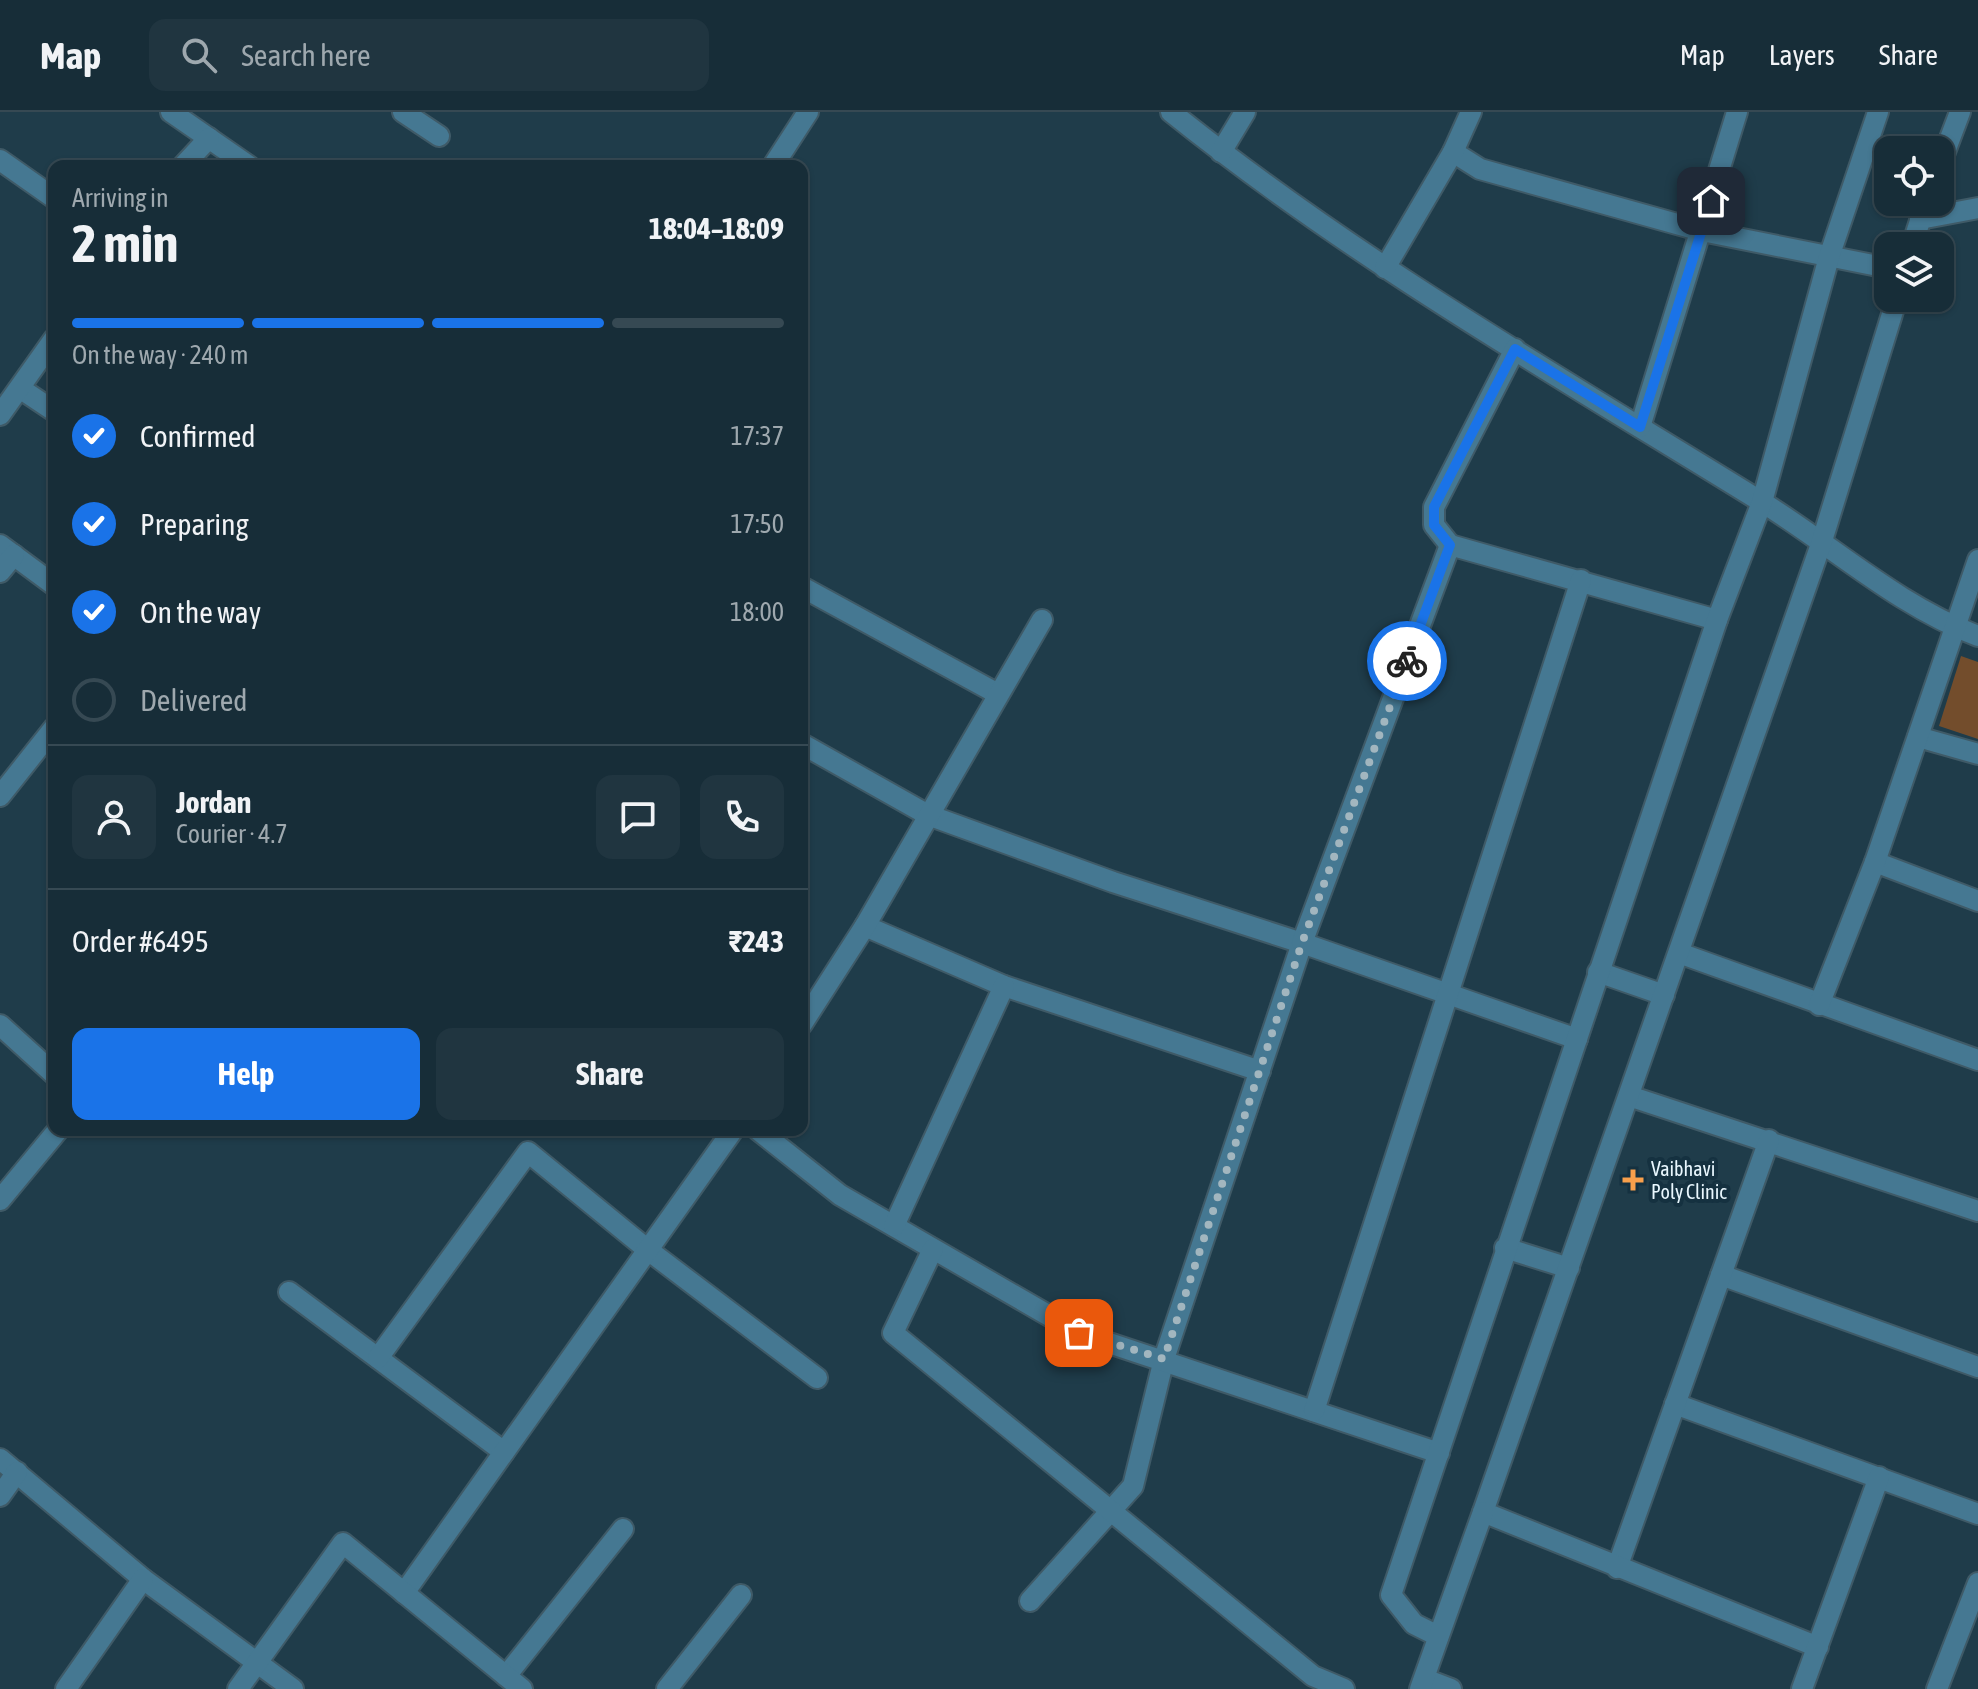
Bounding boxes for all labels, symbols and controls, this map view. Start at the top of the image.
search box [149,19,709,91]
icon: search [177,33,221,77]
text: Map [40,34,101,77]
text: Search here [241,38,371,72]
text: Map [1680,39,1725,71]
text: Layers [1769,39,1835,71]
text: Share [1879,39,1938,71]
map controls [1874,136,1954,312]
button: locate [1874,136,1954,216]
pin [1677,167,1745,235]
icon: home [1689,179,1733,223]
text: Arriving in [72,183,169,213]
text: 18:04–18:09 [649,211,784,245]
text: 2 min [72,213,178,273]
button: layers [1874,232,1954,312]
text: On the way · 240 m [72,340,249,370]
icon: check [72,414,116,458]
text: Confirmed [140,419,255,453]
text: 17:37 [730,421,784,451]
icon: check [72,502,116,546]
text: Preparing [140,507,249,541]
text: 17:50 [730,509,784,539]
icon: check [72,590,116,634]
text: On the way [140,595,261,629]
text: 18:00 [730,597,784,627]
courier [1367,621,1447,701]
icon: bike [1385,639,1429,683]
text: Delivered [140,683,248,717]
button: person [72,775,156,859]
button: chat [596,775,680,859]
button: phone [700,775,784,859]
text: Jordan [176,785,251,819]
text: Courier · 4.7 [176,819,287,849]
text: Order #6495 [72,924,209,958]
text: ₹243 [729,924,784,958]
button: Help [72,1028,420,1120]
button: Share [436,1028,784,1120]
place label: Vaibhavi Poly Clinic [1651,1157,1727,1203]
marker: Vaibhavi Poly Clinic [1622,1169,1644,1191]
pin [1045,1299,1113,1367]
icon: bag [1057,1311,1101,1355]

